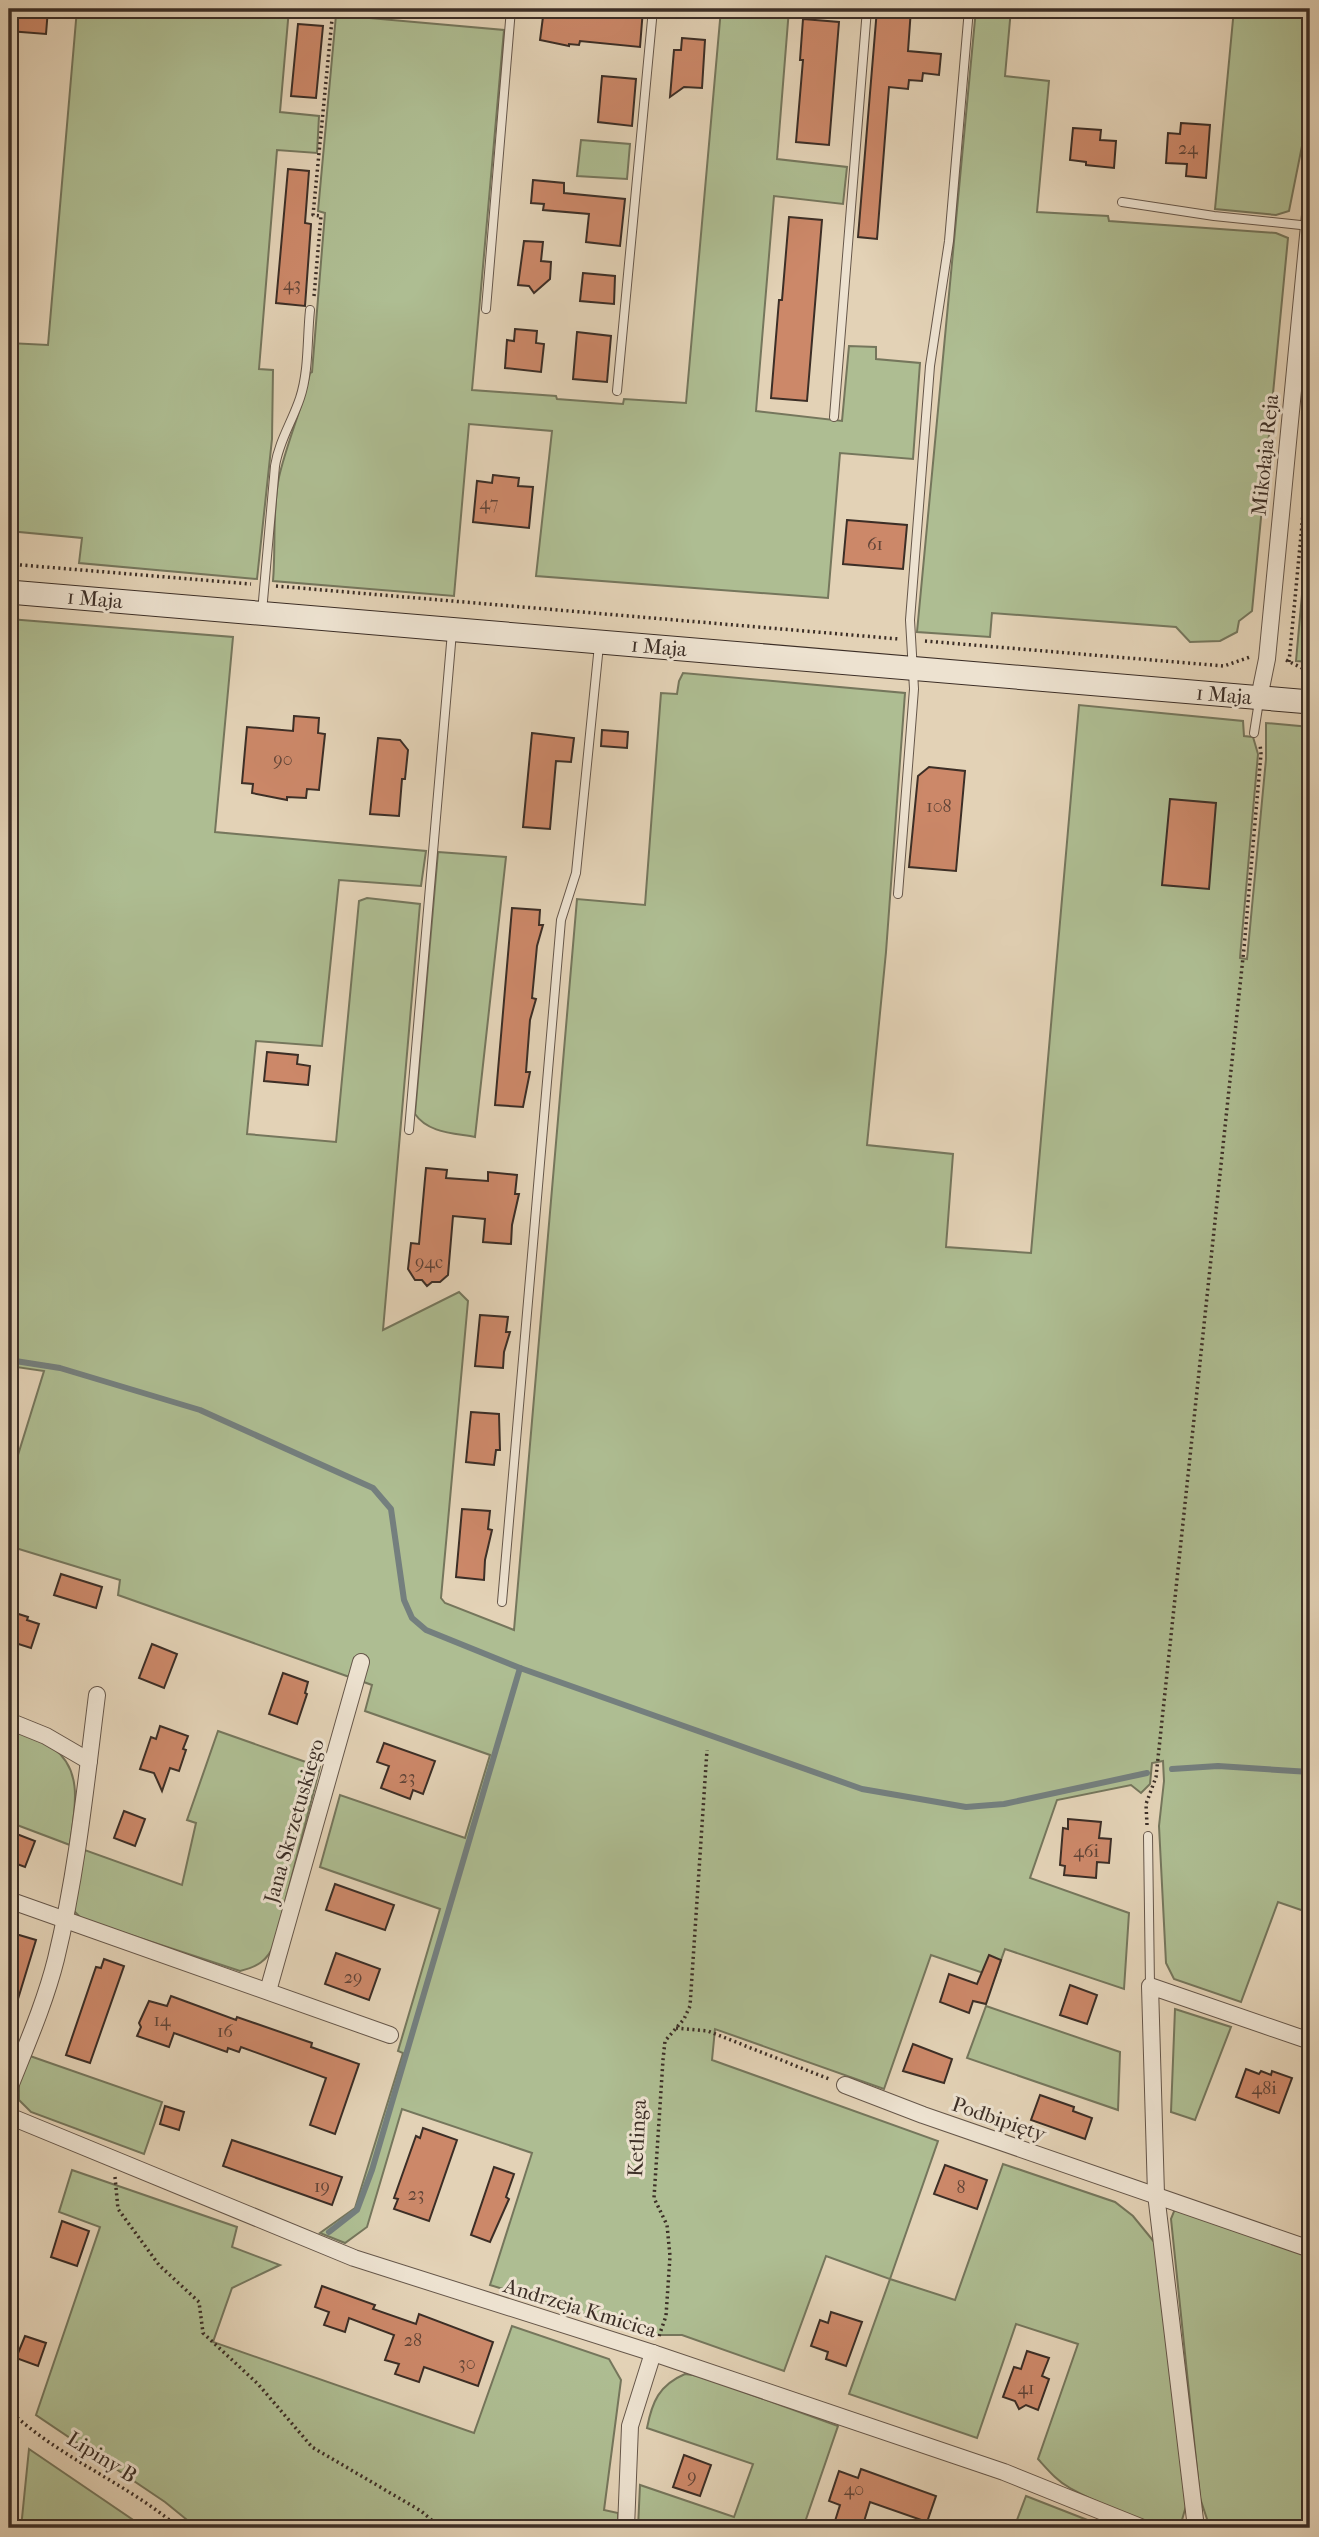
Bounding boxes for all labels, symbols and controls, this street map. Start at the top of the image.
house number: 24 [1178,138,1198,159]
house number: 43 [283,274,301,295]
street label: Mikołaja Reja [1247,393,1283,517]
house number: 47 [480,493,499,514]
house number: 61 [867,534,883,555]
street label: 1 Maja [66,585,124,613]
street label: 1 Maja [630,633,688,661]
street label: 1 Maja [1195,681,1253,709]
house number: 90 [273,749,293,770]
house number: 108 [926,796,952,817]
house number: 94c [415,1252,443,1273]
street label: Jana Skrzetuskiego [258,1736,329,1908]
house number: 23 [399,1767,415,1788]
house number: 46i [1073,1841,1100,1862]
house number: 29 [344,1967,362,1988]
house number: 14 [153,2010,171,2031]
house number: 16 [217,2021,233,2042]
house number: 48i [1252,2078,1277,2099]
street label: Podbipięty [949,2092,1050,2147]
street label: Ketlinga [623,2098,651,2178]
house number: 19 [314,2176,330,2197]
house number: 8 [956,2177,966,2198]
house number: 23 [408,2184,424,2205]
street label: Andrzeja Kmicica [500,2273,660,2343]
house number: 28 [404,2330,422,2351]
house number: 30 [458,2353,476,2374]
house number: 41 [1017,2378,1035,2399]
street label: Lipiny B [63,2426,141,2488]
house number: 9 [687,2466,697,2487]
house number: 40 [844,2479,864,2500]

